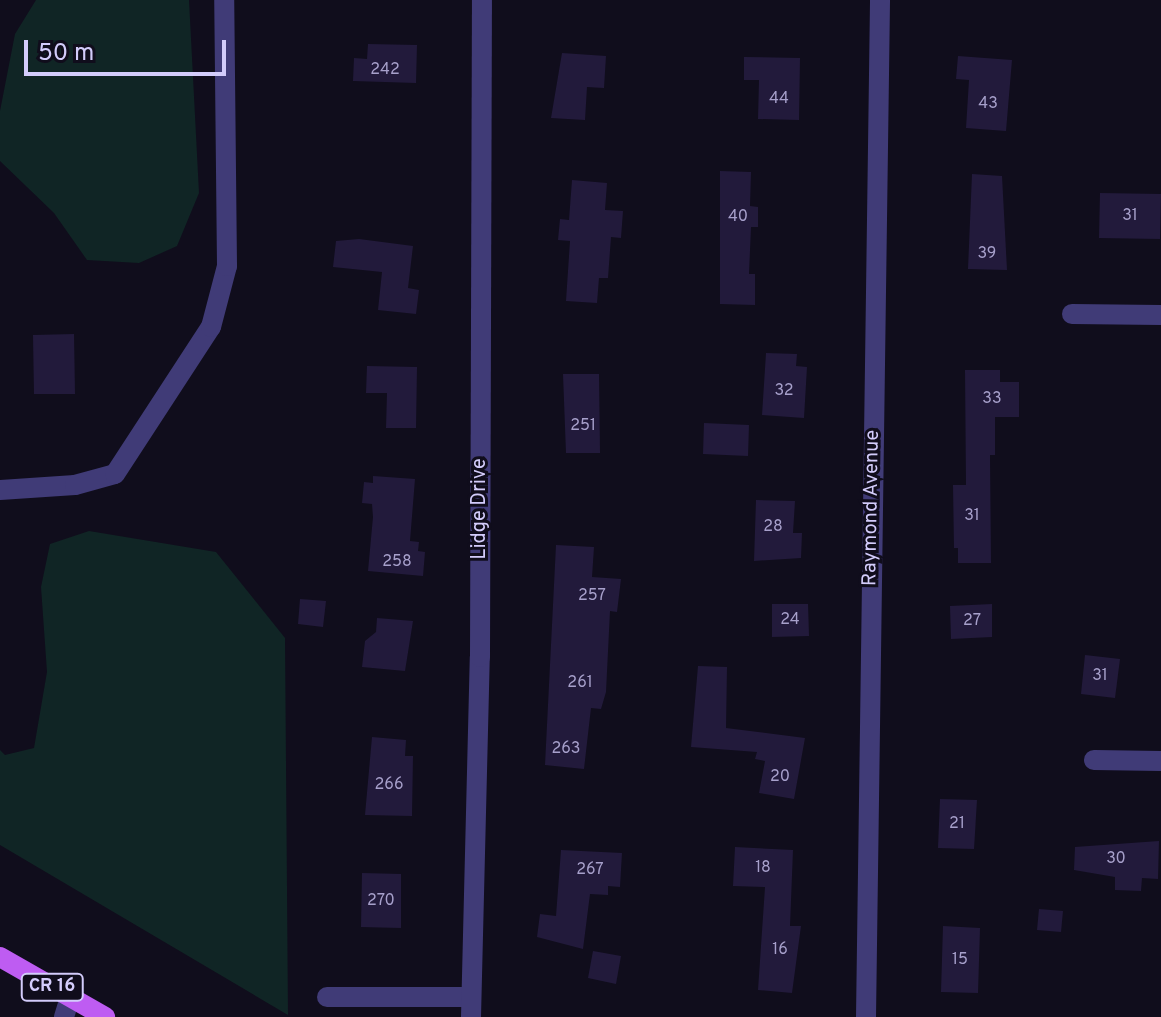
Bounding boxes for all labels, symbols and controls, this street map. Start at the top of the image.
scale bar [28,24,230,74]
text: 50 m [38,39,94,69]
house number: 242 [370,60,400,80]
house number: 44 [769,89,789,109]
house number: 43 [978,94,998,114]
house number: 31 [1122,206,1138,226]
house number: 40 [728,207,748,227]
house number: 39 [978,244,996,264]
house number: 32 [774,381,794,401]
house number: 33 [982,389,1002,409]
house number: 251 [570,416,596,436]
street label: Raymond Avenue [859,429,885,587]
street label: Lidge Drive [468,458,492,560]
house number: 31 [964,506,980,526]
house number: 28 [763,517,783,537]
house number: 258 [382,552,412,572]
house number: 257 [578,586,606,606]
house number: 24 [780,610,800,630]
house number: 27 [963,611,981,631]
house number: 31 [1092,666,1108,686]
house number: 261 [567,673,593,693]
house number: 263 [552,739,580,759]
house number: 20 [770,767,790,787]
house number: 266 [375,775,403,795]
house number: 21 [949,814,965,834]
house number: 30 [1106,849,1126,869]
house number: 18 [755,858,771,878]
house number: 267 [576,860,604,880]
house number: 270 [367,891,395,911]
house number: 16 [772,940,788,960]
house number: 15 [952,950,968,970]
road number: CR 16 [20,973,84,1001]

